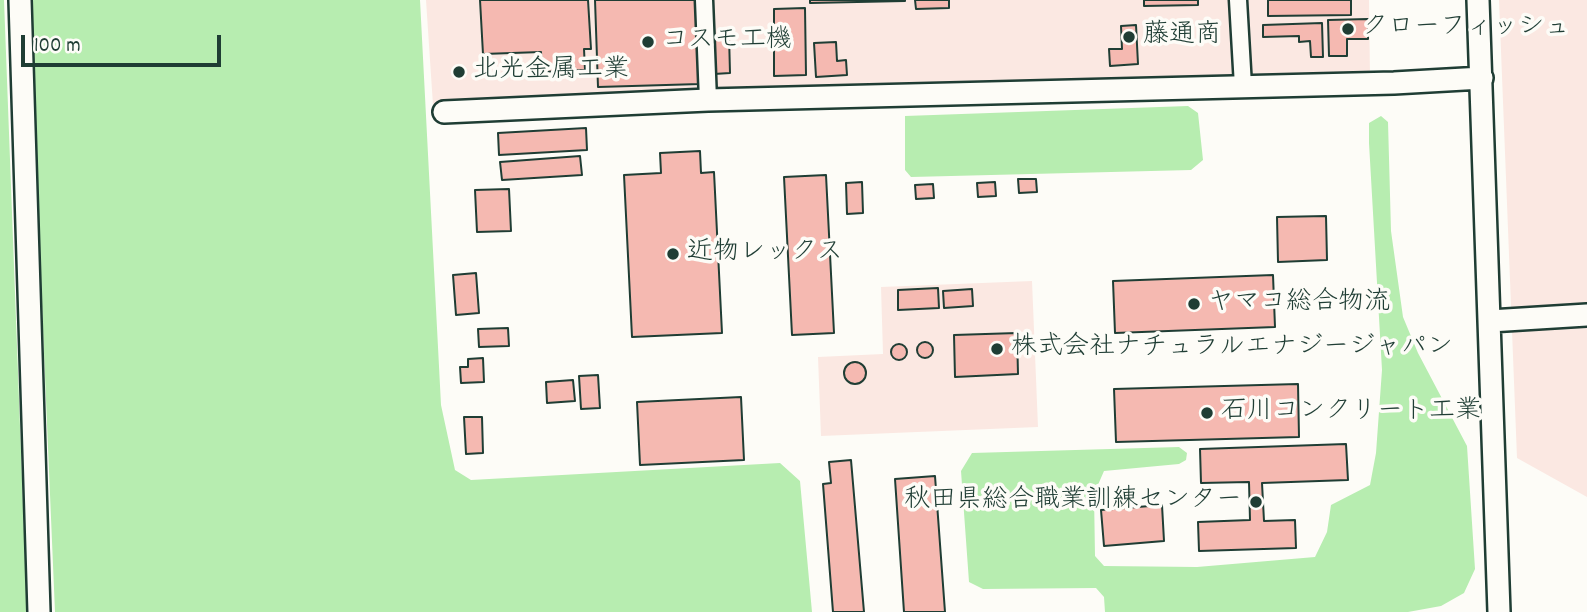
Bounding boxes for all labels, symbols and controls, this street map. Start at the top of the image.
place label: クローフィッシュ [1362,13,1570,45]
scale bar [24,21,224,65]
place label: 藤通商 [1143,21,1221,53]
marker: クローフィッシュ [1340,21,1356,37]
place label: コスモ工機 [662,26,792,58]
marker: 藤通商 [1121,29,1137,45]
text: 100 m [34,32,81,62]
marker: コスモ工機 [640,34,656,50]
place label: 北光金属工業 [473,56,629,88]
marker: 北光金属工業 [451,64,467,80]
place label: 近物レックス [687,238,843,270]
marker: 近物レックス [665,246,681,262]
place label: ヤマコ総合物流 [1208,288,1390,320]
marker: ヤマコ総合物流 [1186,296,1202,312]
place label: 株式会社ナチュラルエナジージャパン [1011,333,1453,365]
marker: 株式会社ナチュラルエナジージャパン [989,341,1005,357]
place label: 石川コンクリート工業 [1221,397,1481,429]
marker: 石川コンクリート工業 [1199,405,1215,421]
place label: 秋田県総合職業訓練センター [904,486,1242,518]
marker: 秋田県総合職業訓練センター [1248,494,1264,510]

